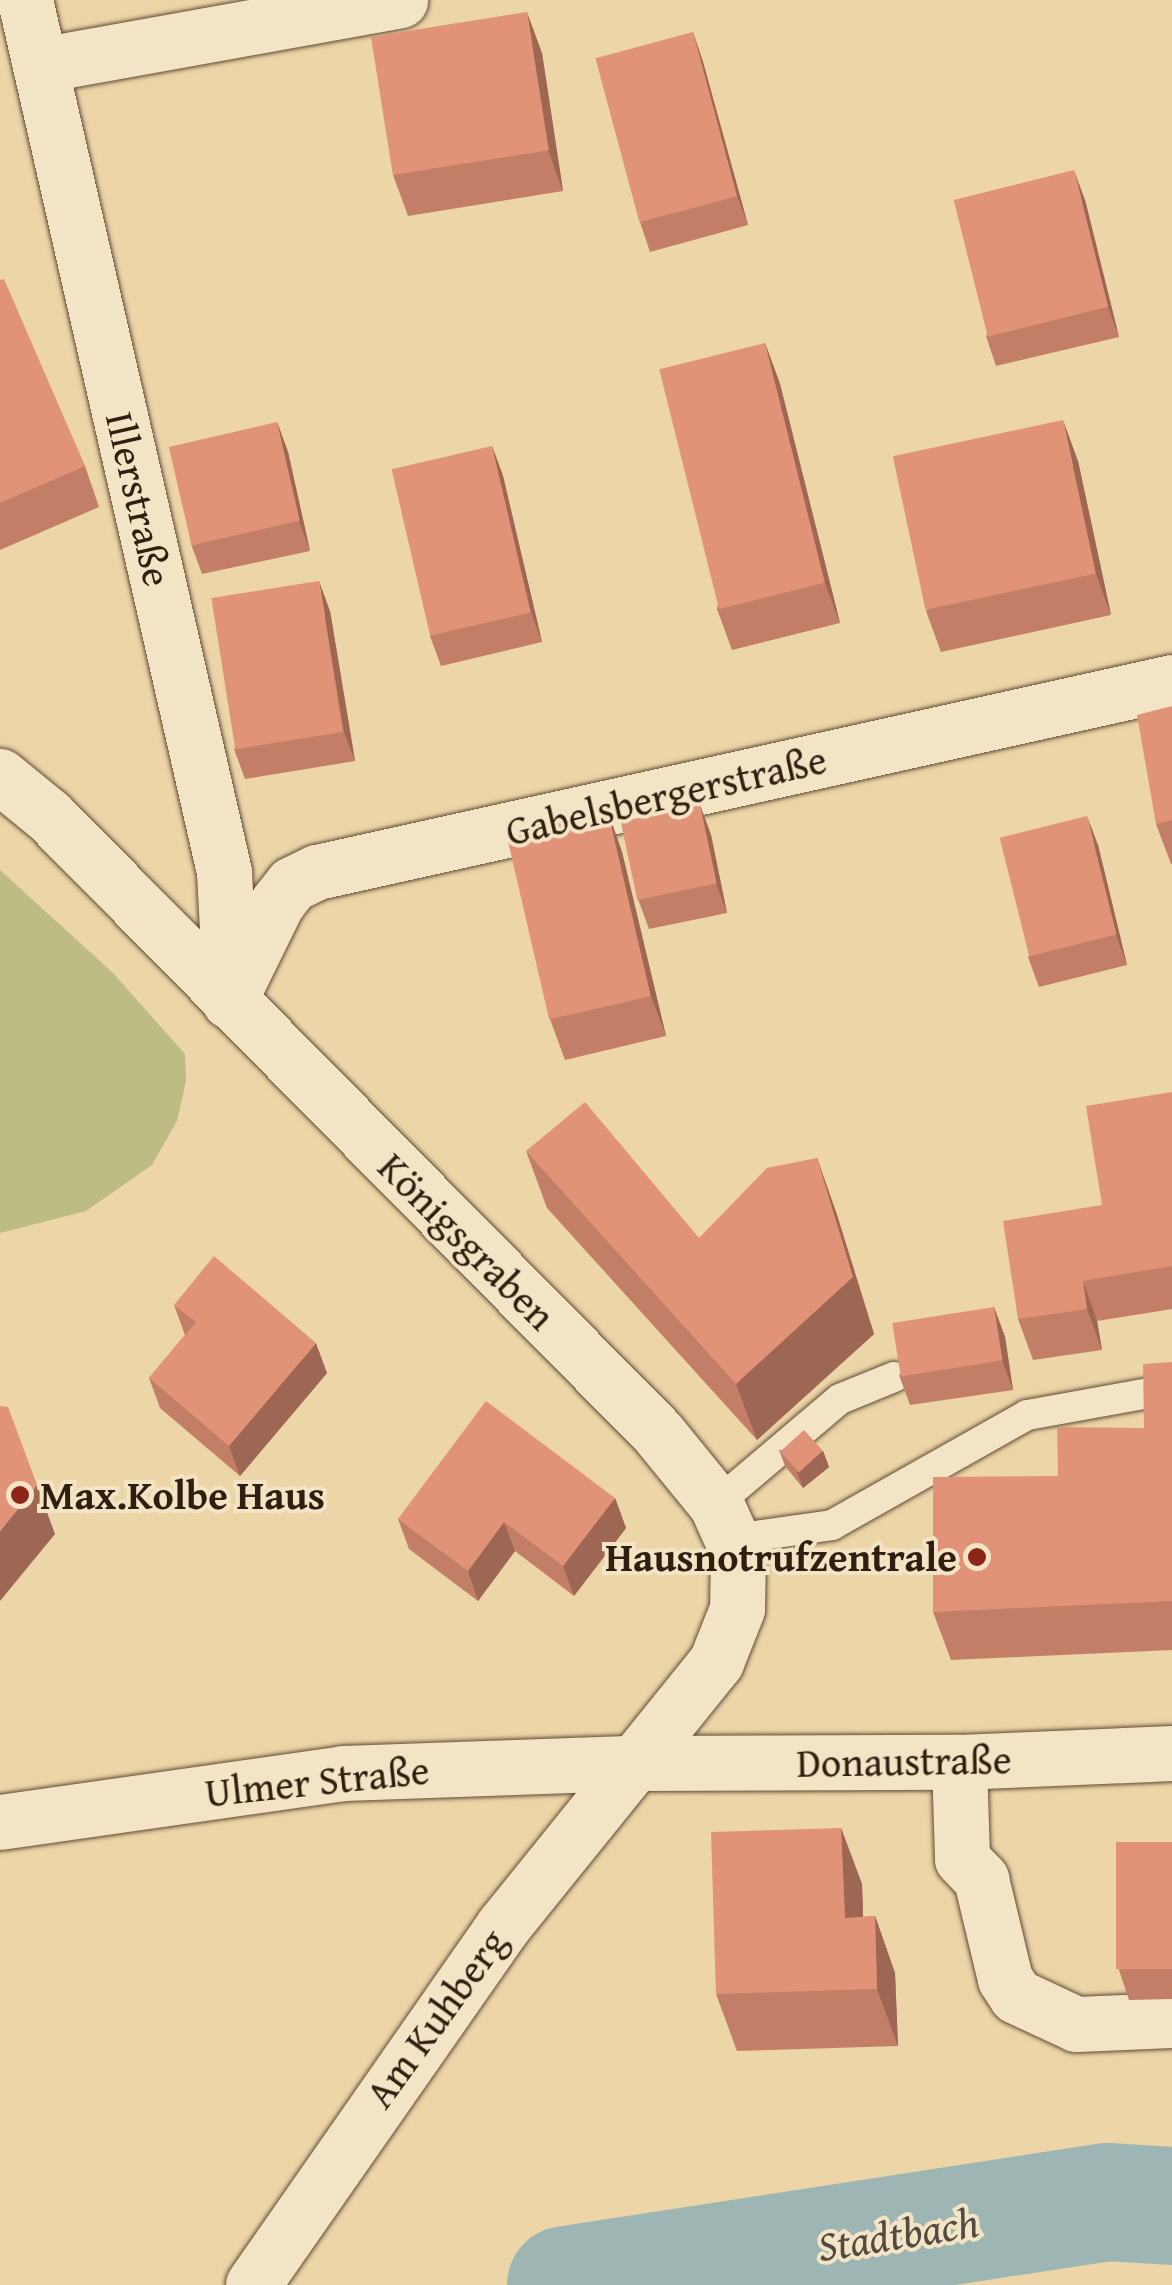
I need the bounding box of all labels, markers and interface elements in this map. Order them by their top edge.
street label: Illerstraße [96,407,182,591]
street label: Gabelsbergerstraße [501,735,831,855]
street label: Königsgraben [369,1143,565,1339]
place label: Max.Kolbe Haus [40,1471,325,1519]
marker: Max.Kolbe Haus [9,1484,31,1506]
place label: Hausnotrufzentrale [605,1533,957,1581]
marker: Hausnotrufzentrale [966,1546,988,1568]
street label: Donaustraße [796,1735,1012,1787]
street label: Ulmer Straße [203,1745,431,1817]
street label: Am Kuhberg [355,1919,517,2117]
water label: Stadtbach [814,2196,982,2272]

